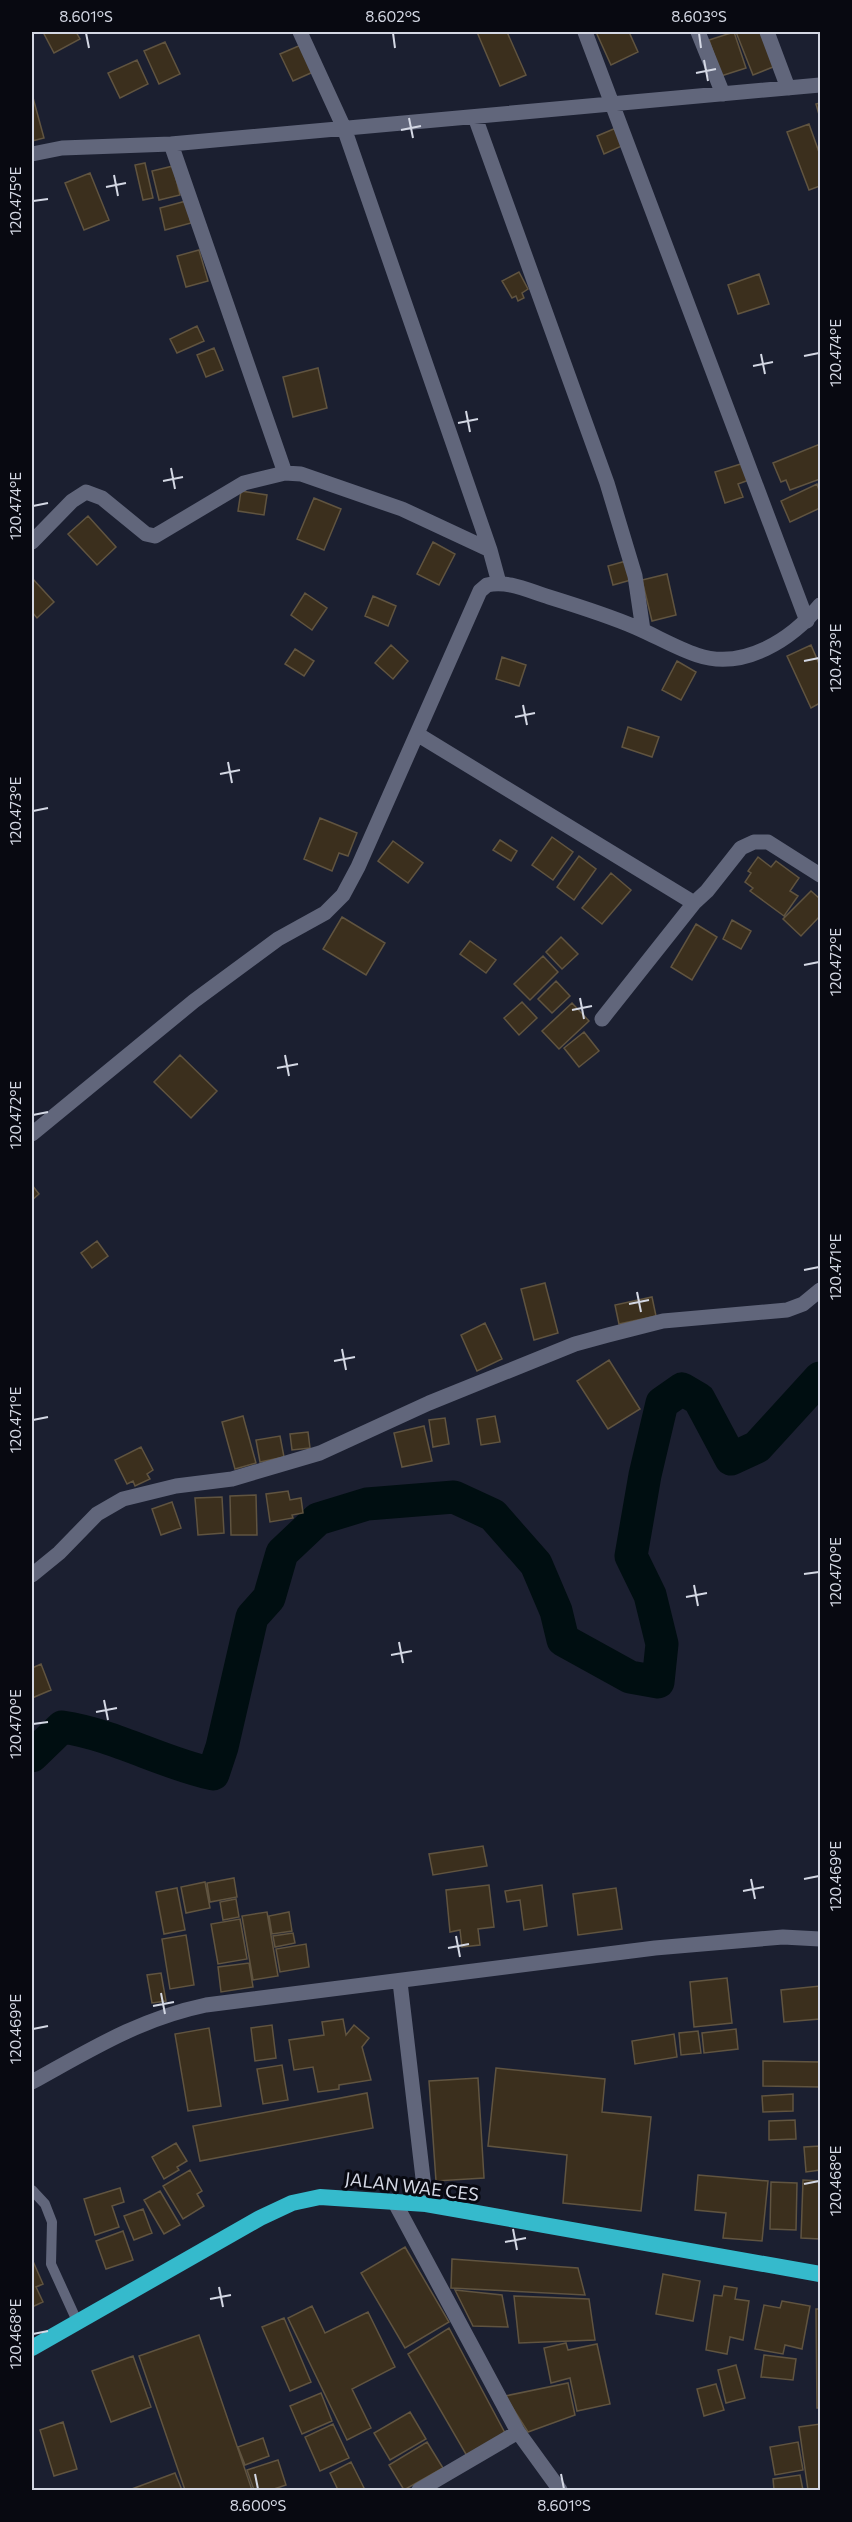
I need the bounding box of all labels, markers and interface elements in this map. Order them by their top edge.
text: 8.601°S [59,7,113,25]
text: 8.602°S [365,7,421,25]
text: 8.603°S [671,7,727,25]
text: 120.475°E [6,167,24,235]
text: 120.474°E [826,319,844,387]
text: 120.474°E [6,472,24,540]
text: 120.473°E [826,624,844,692]
text: 120.473°E [6,777,24,845]
text: 120.472°E [826,928,844,996]
text: 120.472°E [6,1081,24,1149]
text: 120.471°E [826,1234,844,1300]
text: 120.471°E [6,1387,24,1453]
text: 120.470°E [826,1537,844,1607]
text: 120.470°E [6,1689,24,1759]
text: 120.469°E [826,1841,844,1911]
text: 120.469°E [6,1994,24,2064]
text: 120.468°E [826,2146,844,2216]
street label: JALAN WAE CES [344,2167,480,2205]
text: 120.468°E [6,2299,24,2369]
text: 8.600°S [230,2496,287,2514]
text: 8.601°S [537,2496,591,2514]

